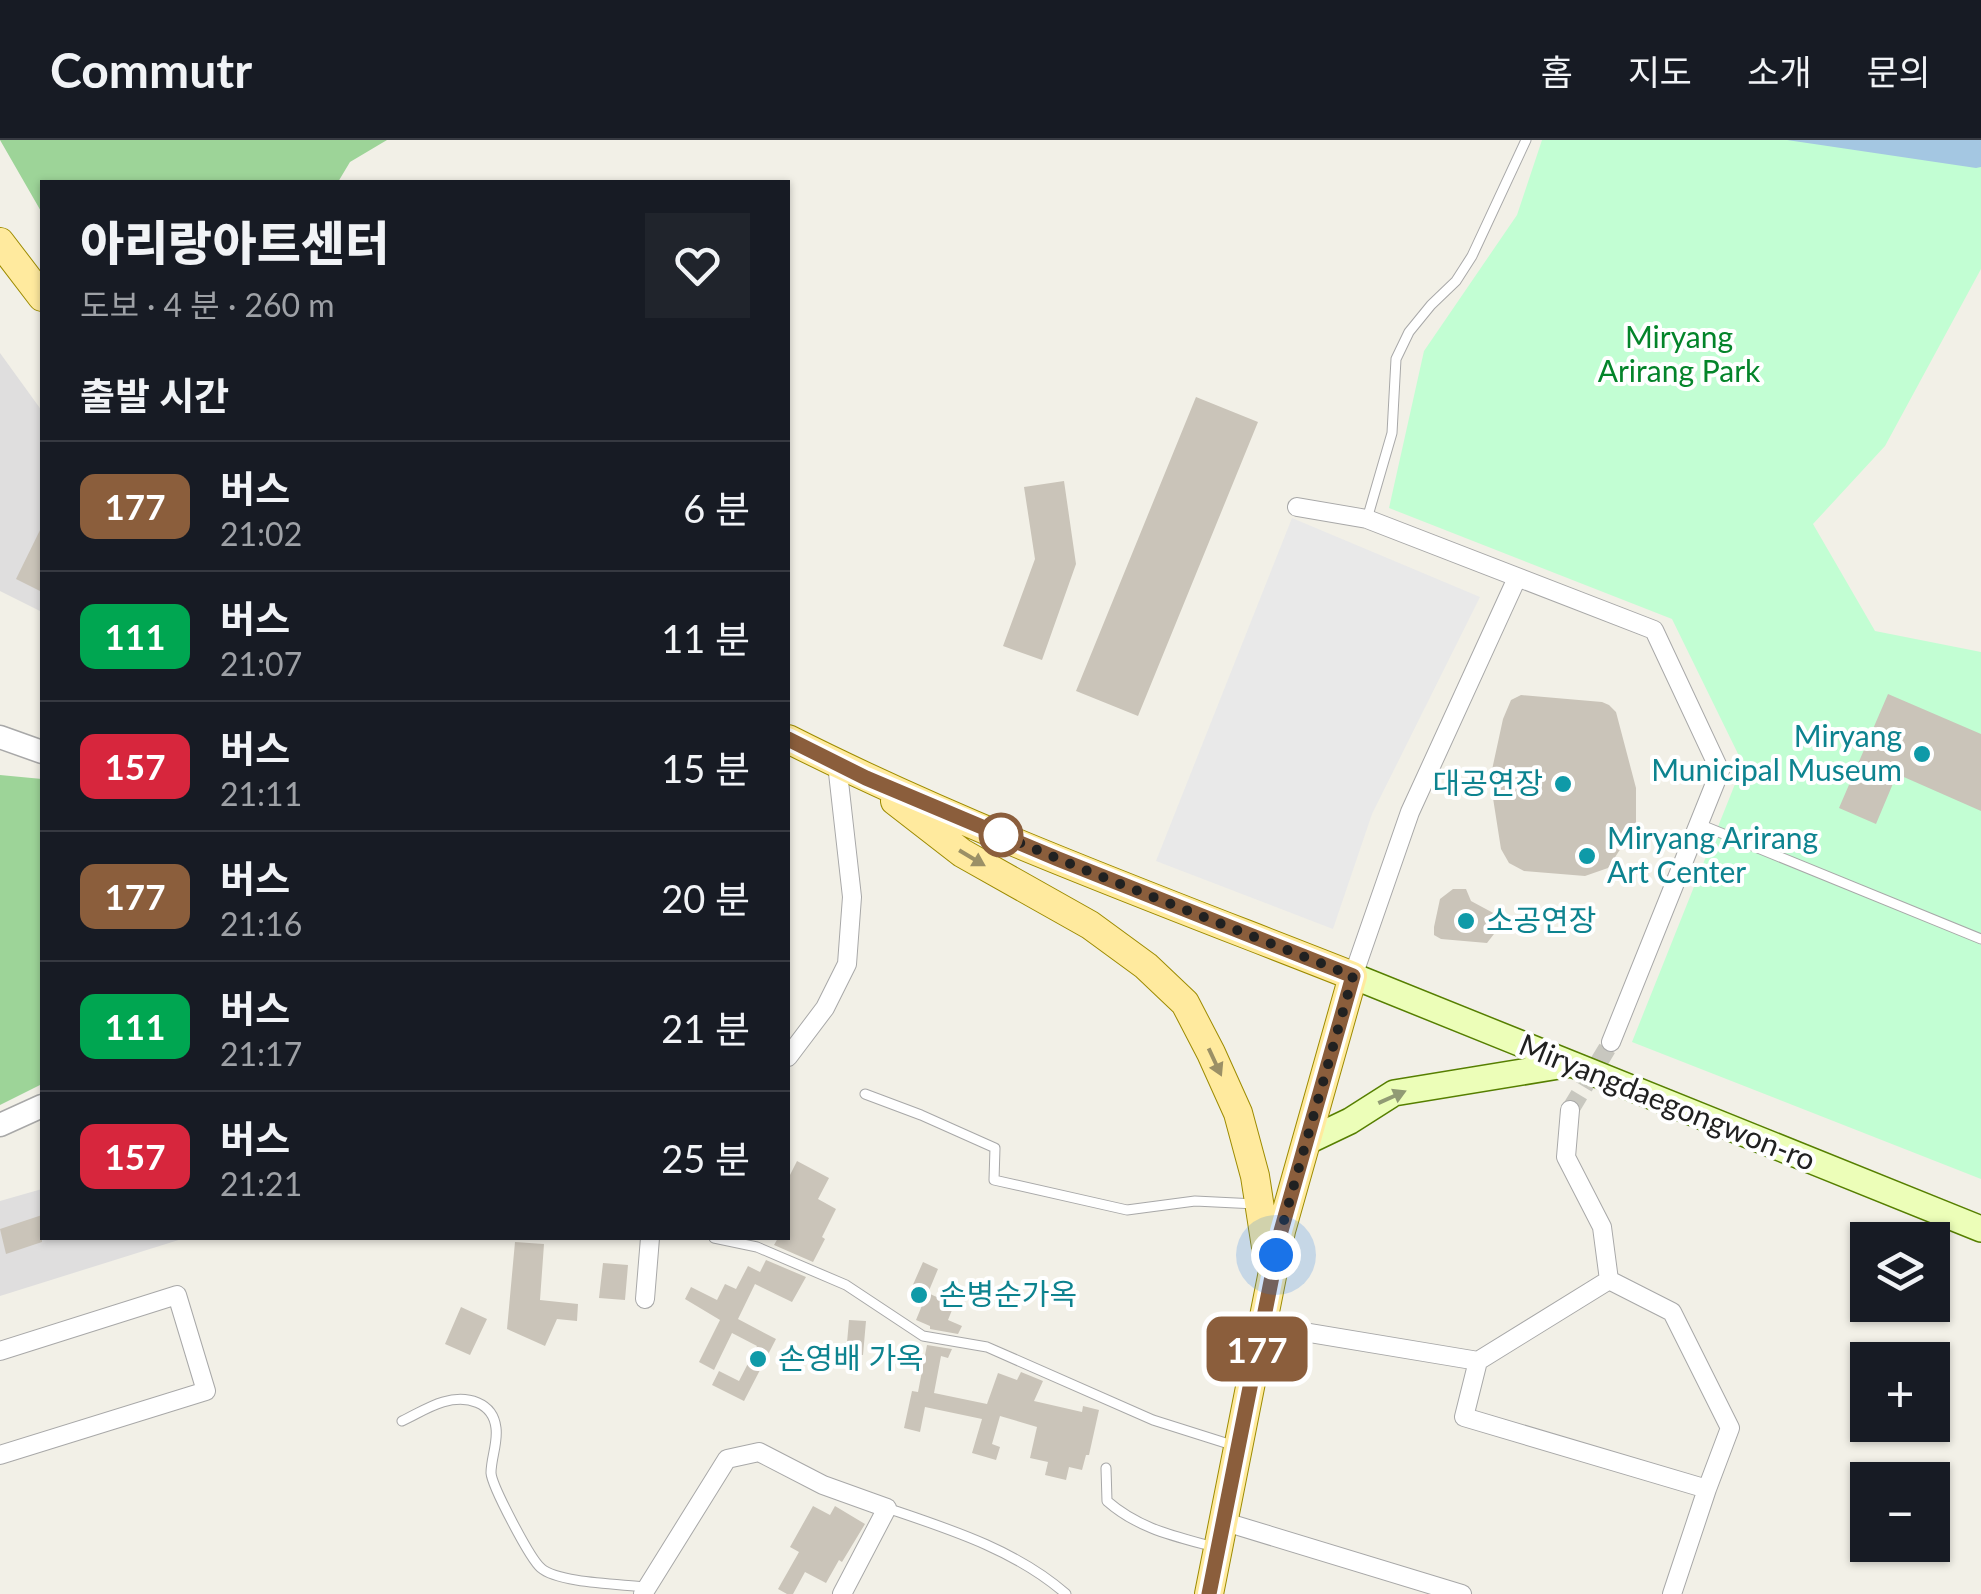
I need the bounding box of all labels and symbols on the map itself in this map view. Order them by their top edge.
park label: Miryang Arirang Park [1598,318,1761,388]
place label: Miryang Municipal Museum [1651,717,1902,787]
marker: Miryang Municipal Museum [1911,743,1933,765]
place label: 대공연장 [1433,764,1543,800]
marker: 대공연장 [1552,773,1574,795]
unlabelled marker [980,814,1022,856]
place label: Miryang Arirang Art Center [1607,819,1818,889]
marker: Miryang Arirang Art Center [1576,845,1598,867]
one-way arrow [958,849,986,866]
place label: 소공연장 [1486,901,1596,937]
marker: 소공연장 [1455,910,1477,932]
street label: Miryangdaegongwon-ro [1515,1025,1821,1177]
one-way arrow [1207,1047,1223,1077]
one-way arrow [1377,1089,1407,1105]
your location [1251,1230,1301,1280]
place label: 손병순가옥 [939,1275,1077,1311]
marker: 손병순가옥 [908,1284,930,1306]
line badge: 177 [1200,1316,1314,1382]
place label: 손영배 가옥 [778,1339,924,1375]
marker: 손영배 가옥 [747,1348,769,1370]

